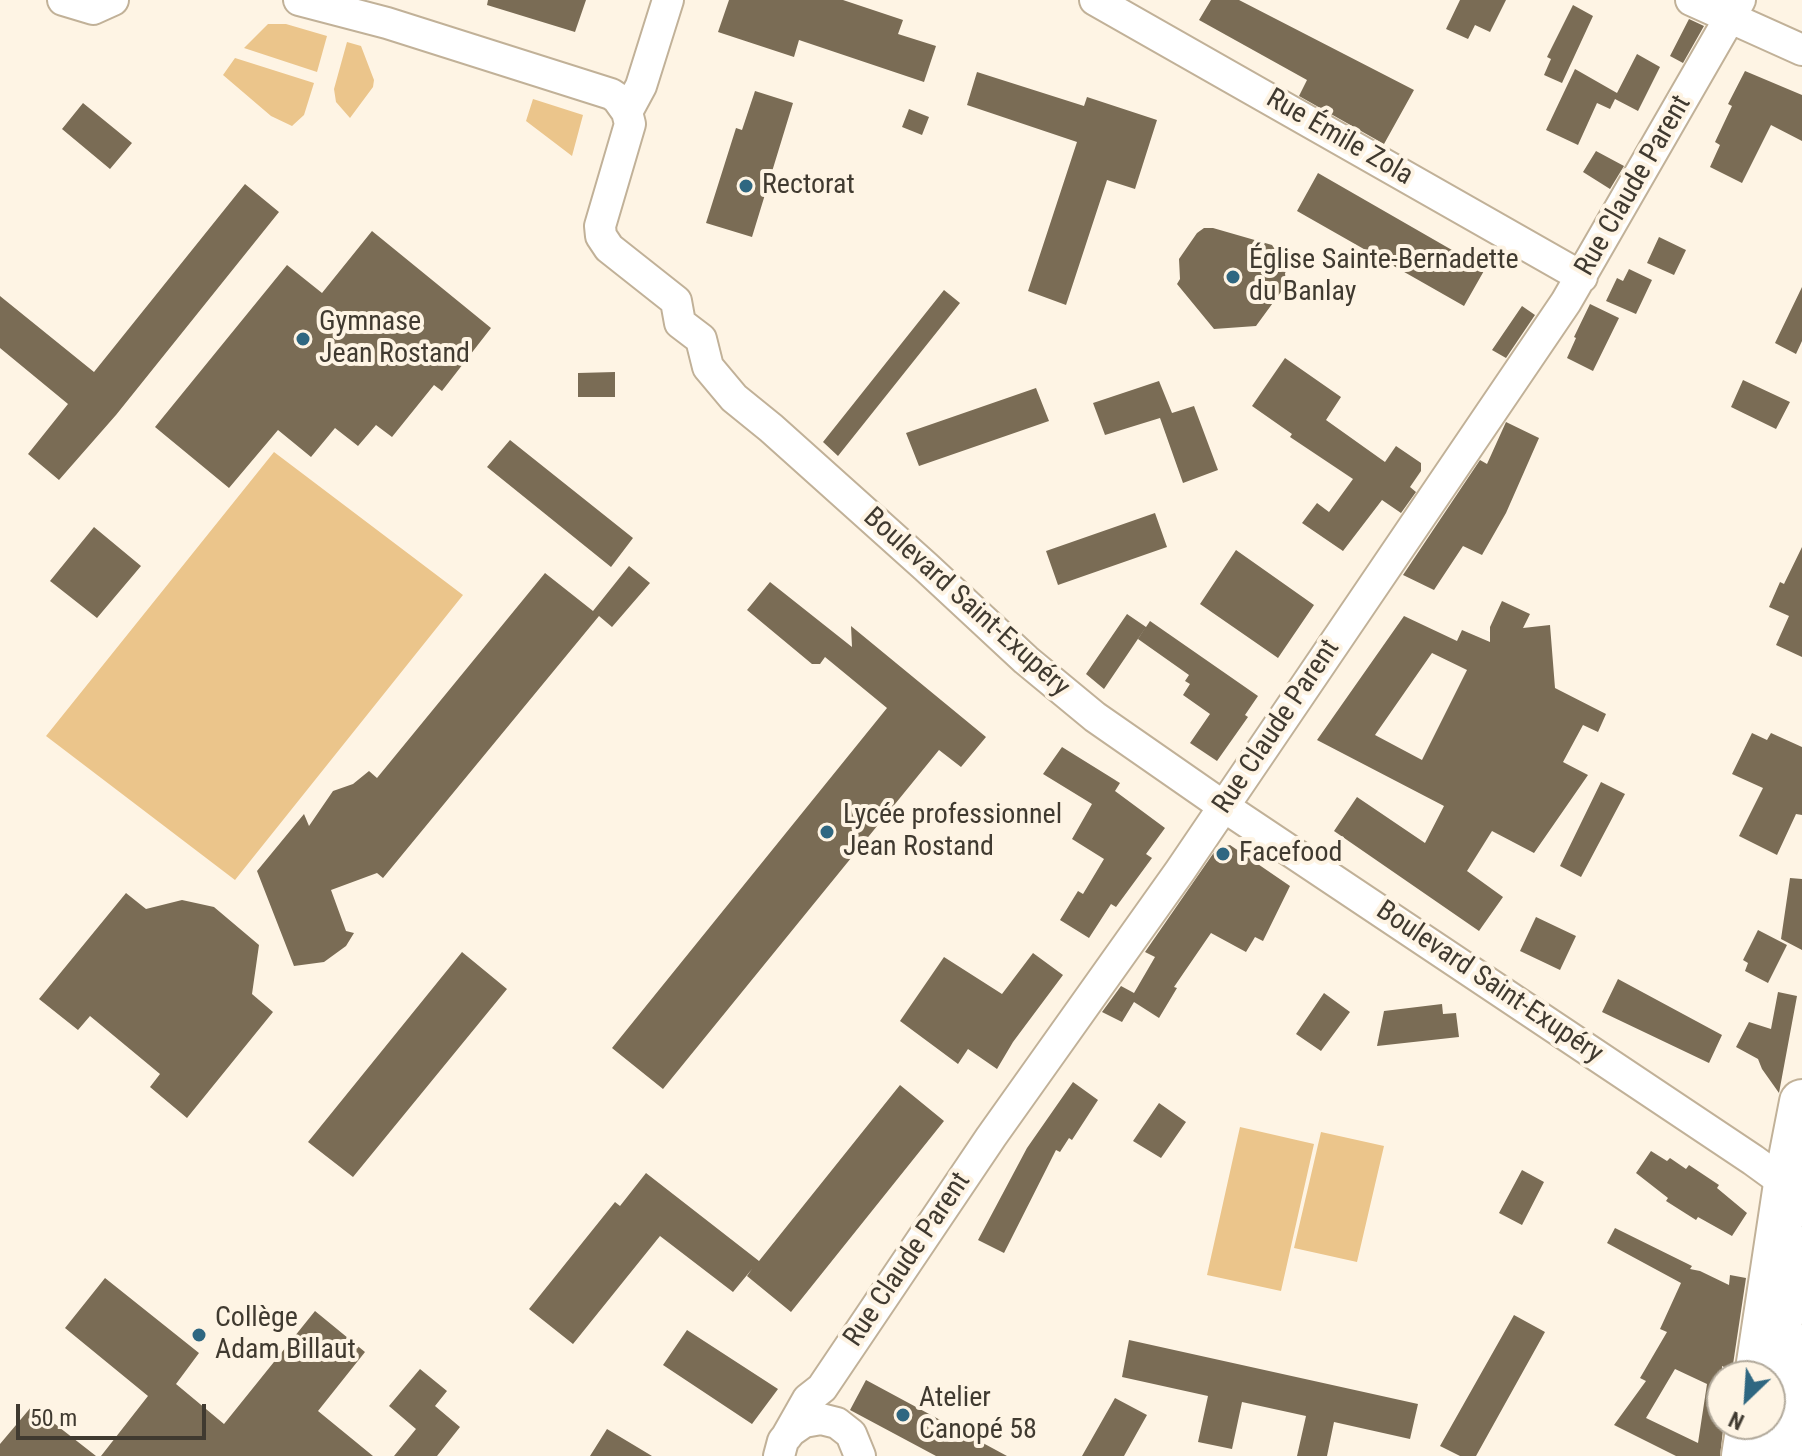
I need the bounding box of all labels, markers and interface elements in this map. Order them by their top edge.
street label: Rue Émile Zola [1260,83,1418,193]
street label: Rue Claude Parent [1569,90,1699,282]
place label: Rectorat [762,169,855,203]
marker: Rectorat [737,177,755,195]
place label: Église Sainte-Bernadette du Banlay [1249,244,1519,310]
marker: Église Sainte-Bernadette du Banlay [1224,268,1242,286]
place label: Gymnase Jean Rostand [319,306,470,372]
marker: Gymnase Jean Rostand [294,330,312,348]
street label: Boulevard Saint-Exupéry [856,501,1076,705]
street label: Rue Claude Parent [1206,634,1348,820]
place label: Lycée professionnel Jean Rostand [843,799,1062,865]
marker: Lycée professionnel Jean Rostand [818,823,836,841]
place label: Facefood [1239,837,1342,871]
marker: Facefood [1214,845,1232,863]
street label: Boulevard Saint-Exupéry [1369,895,1609,1071]
street label: Rue Claude Parent [837,1167,979,1353]
place label: Collège Adam Billaut [215,1302,356,1368]
marker: Collège Adam Billaut [190,1326,208,1344]
north arrow [1706,1360,1786,1440]
place label: Atelier Canopé 58 [919,1382,1037,1448]
scale bar [20,1388,210,1438]
text: 50 m [30,1404,77,1432]
marker: Atelier Canopé 58 [894,1406,912,1424]
text: N [1725,1406,1748,1435]

